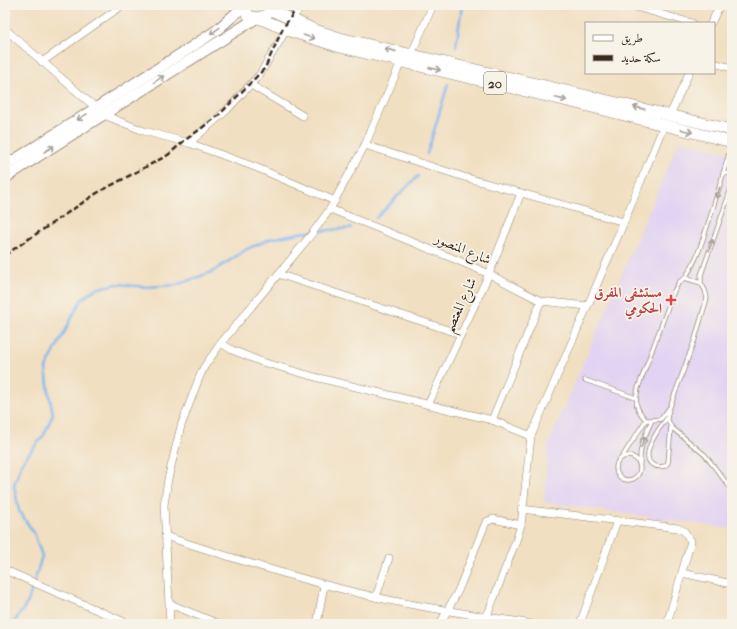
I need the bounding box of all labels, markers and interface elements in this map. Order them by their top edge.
legend [585,22,715,74]
one-way arrow [209,27,220,35]
text: طريق [621,31,643,46]
one-way arrow [302,34,315,41]
one-way arrow [384,46,397,54]
text: سكة حديد [621,51,661,65]
one-way arrow [428,66,441,74]
road number: 20 [484,72,506,94]
one-way arrow [153,75,164,83]
one-way arrow [554,96,567,104]
one-way arrow [633,104,646,111]
one-way arrow [77,113,88,121]
one-way arrow [681,128,694,135]
one-way arrow [43,144,55,152]
one-way arrow [714,186,721,199]
street label: شارع المنصور [429,229,494,271]
one-way arrow [708,239,715,252]
street label: شارع المعتصم [440,275,485,337]
place label: مستشفى المفرق الحكومي [594,284,662,320]
marker: مستشفى المفرق الحكومي [665,294,677,306]
one-way arrow [639,436,647,448]

